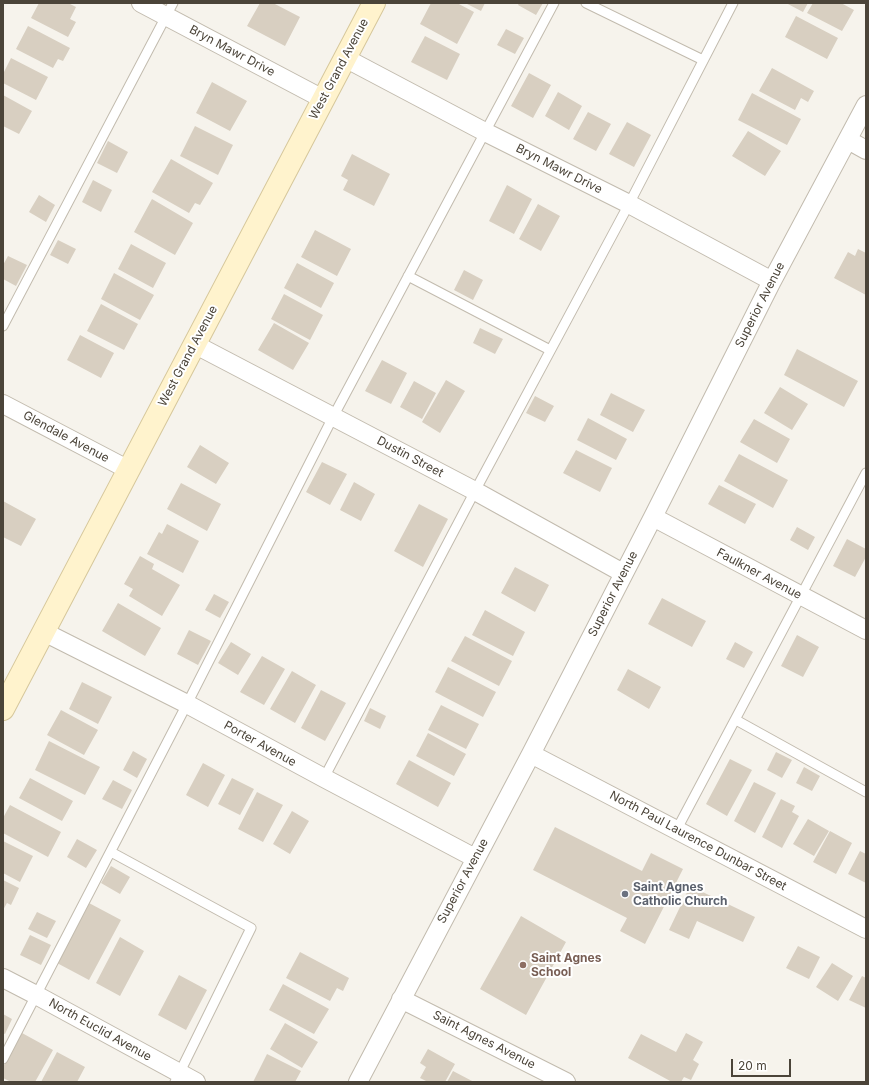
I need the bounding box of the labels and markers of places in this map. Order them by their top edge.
place label: Saint Agnes Catholic Church [633,880,727,908]
marker: Saint Agnes Catholic Church [620,889,630,899]
place label: Saint Agnes School [531,951,601,979]
marker: Saint Agnes School [518,960,528,970]

